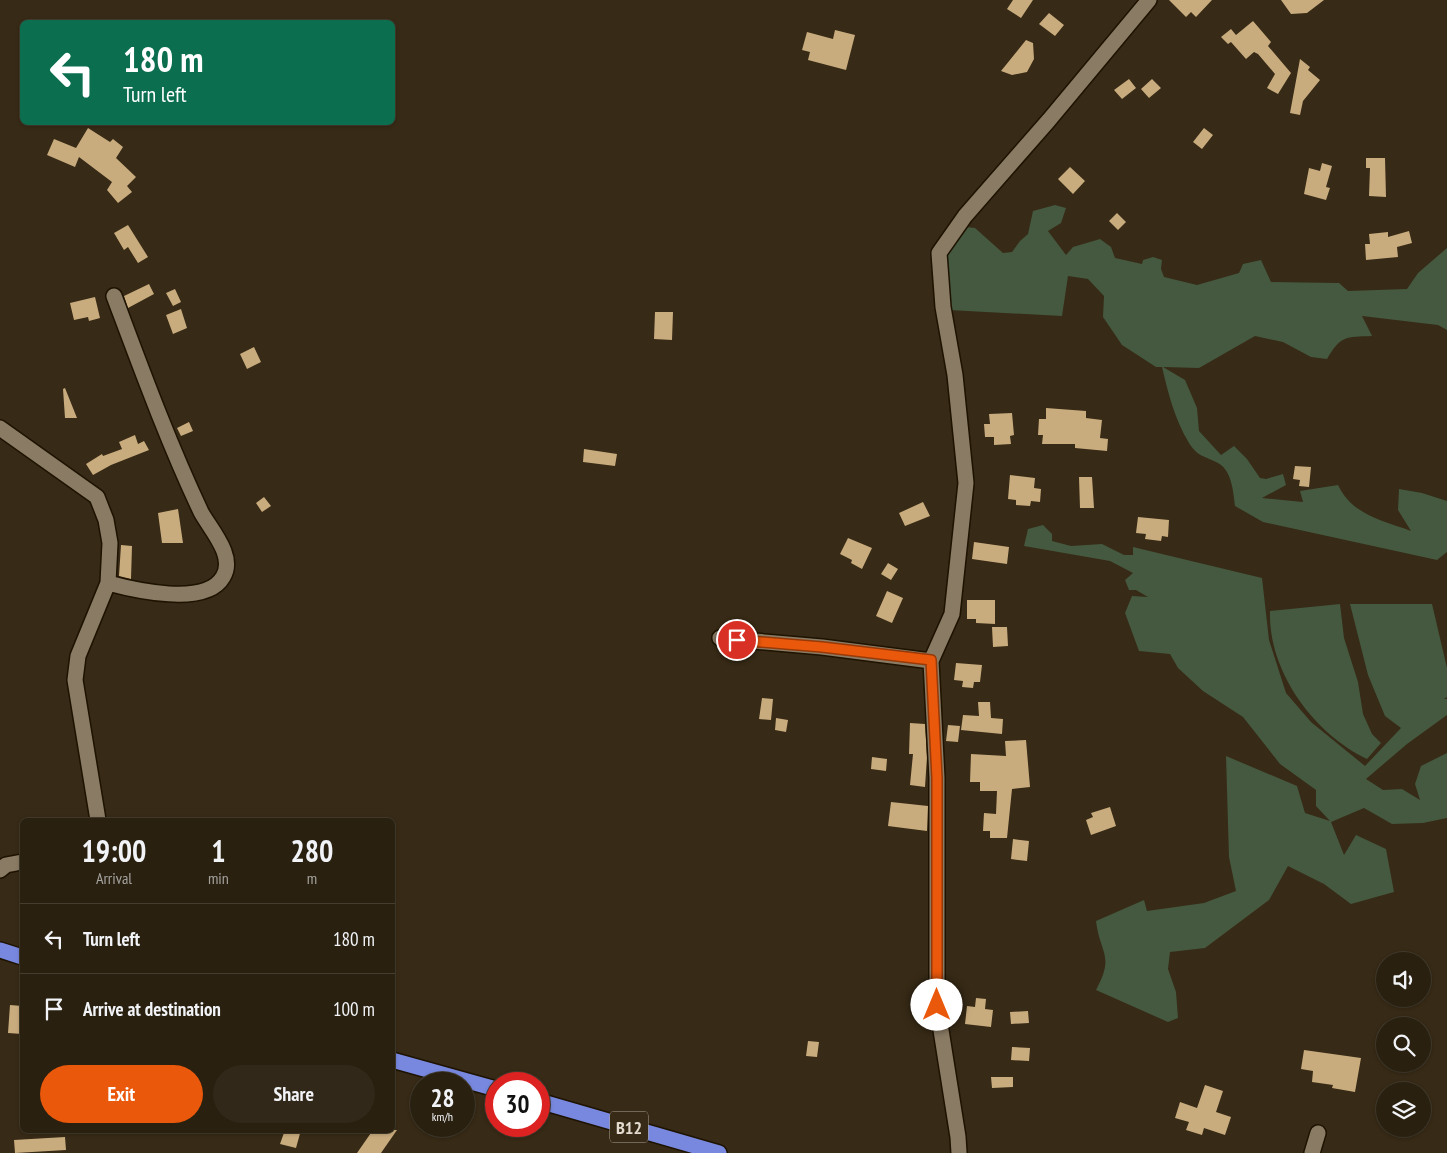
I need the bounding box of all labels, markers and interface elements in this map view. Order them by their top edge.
text: 180 m [123,36,204,82]
icon: left [40,40,105,105]
text: Turn left [123,80,187,108]
pin [716,619,758,661]
icon: arrive [723,626,751,654]
text: 19:00 [82,831,146,870]
text: 1 [211,831,226,870]
text: 280 [290,831,333,870]
text: Arrival [96,868,132,888]
text: min [208,868,229,888]
text: m [307,868,317,888]
icon: left [40,925,68,953]
text: Turn left [83,927,140,951]
text: 180 m [333,927,375,951]
map controls [1376,952,1431,1137]
button: sound [1376,952,1431,1007]
position arrow [910,978,962,1030]
icon: arrive [40,995,68,1023]
text: Arrive at destination [83,997,221,1021]
text: 100 m [333,997,375,1021]
button: search [1376,1017,1431,1072]
button: Exit [40,1065,203,1123]
button: Share [213,1065,375,1123]
speed limit sign: 30 [485,1072,550,1137]
text: 28 [431,1082,454,1114]
button: layers [1376,1082,1431,1137]
text: km/h [432,1109,453,1124]
road number: B12 [610,1112,648,1142]

